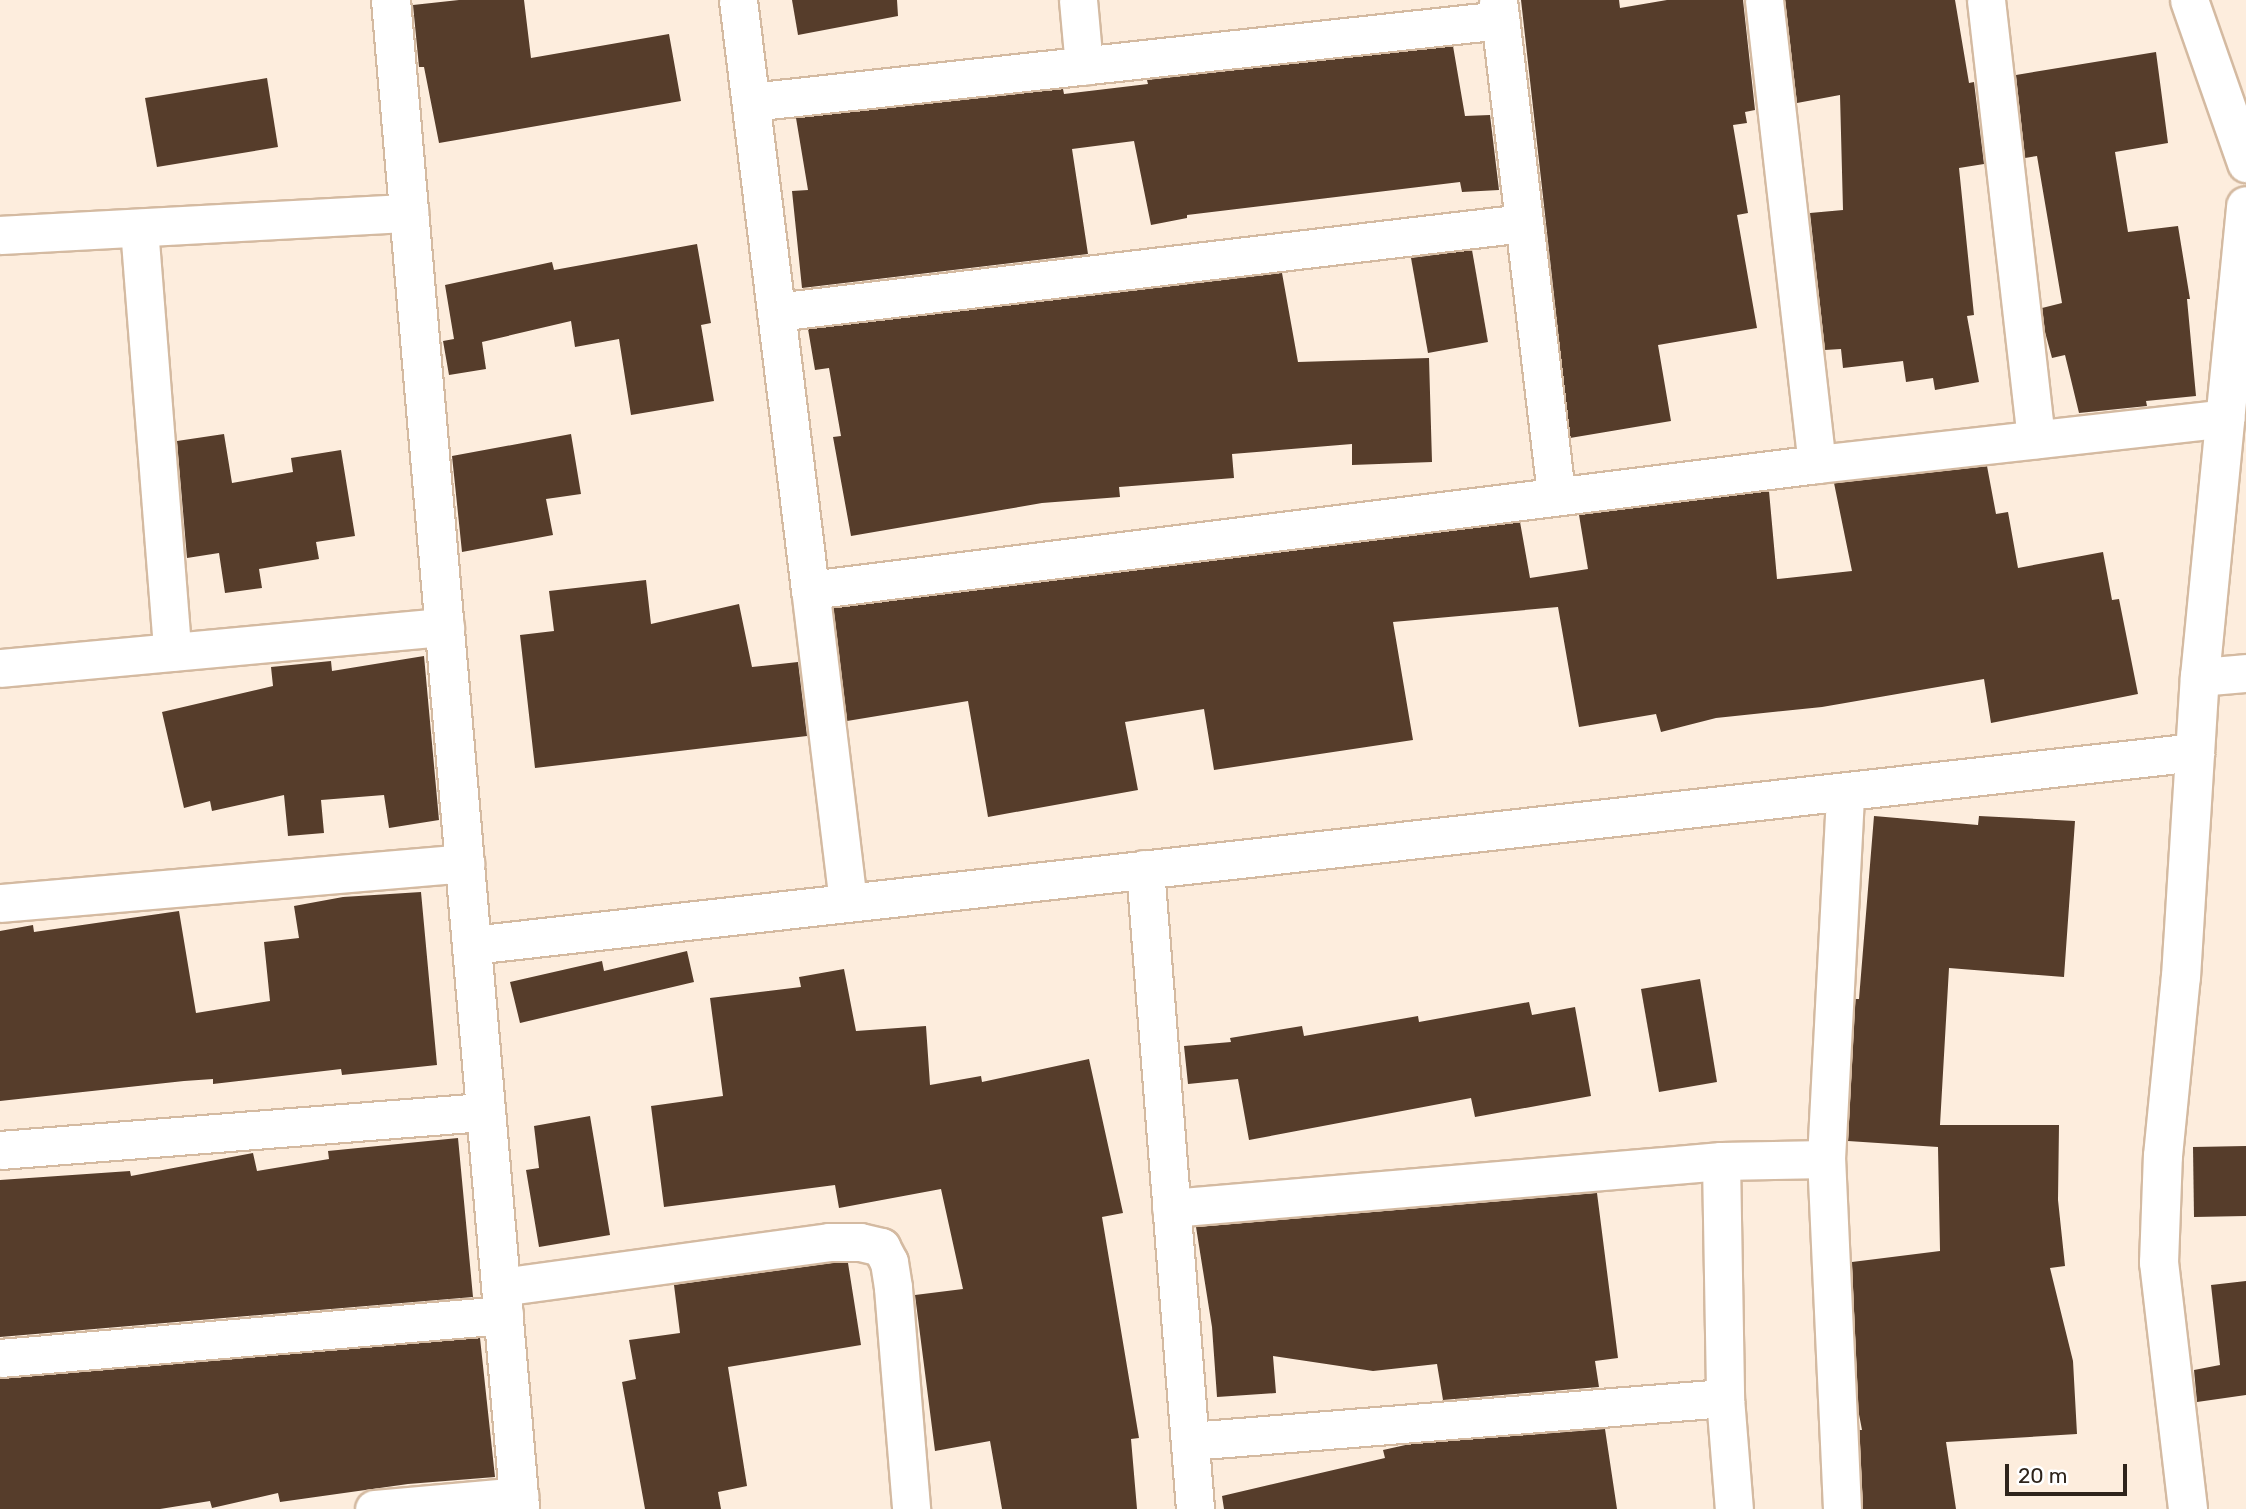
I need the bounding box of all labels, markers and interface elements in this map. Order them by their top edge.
scale bar [2008,1450,2130,1494]
text: 20 m [2018,1463,2067,1488]

